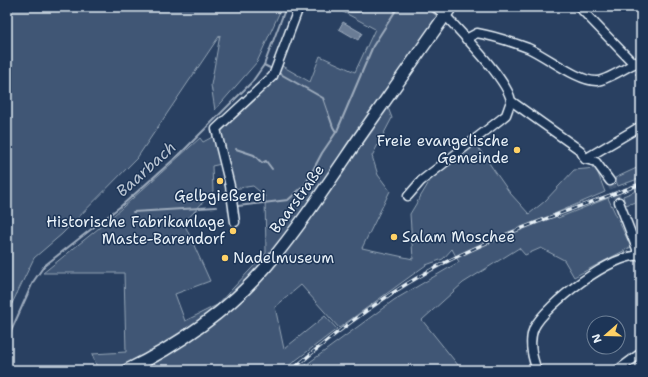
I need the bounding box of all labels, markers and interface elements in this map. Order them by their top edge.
place label: Freie evangelische Gemeinde [377,131,509,168]
water label: Baarbach [112,137,180,201]
marker: Freie evangelische Gemeinde [512,145,522,155]
street label: Baarstraße [265,160,329,238]
marker: Gelbgießerei [215,176,225,186]
place label: Gelbgießerei [174,186,266,206]
place label: Historische Fabrikanlage Maste-Barendorf [46,212,226,249]
marker: Historische Fabrikanlage Maste-Barendorf [228,226,238,236]
place label: Salam Moschee [402,227,515,247]
marker: Salam Moschee [389,232,399,242]
place label: Nadelmuseum [233,248,334,268]
marker: Nadelmuseum [220,253,230,263]
north arrow [586,315,626,355]
text: N [588,331,606,345]

